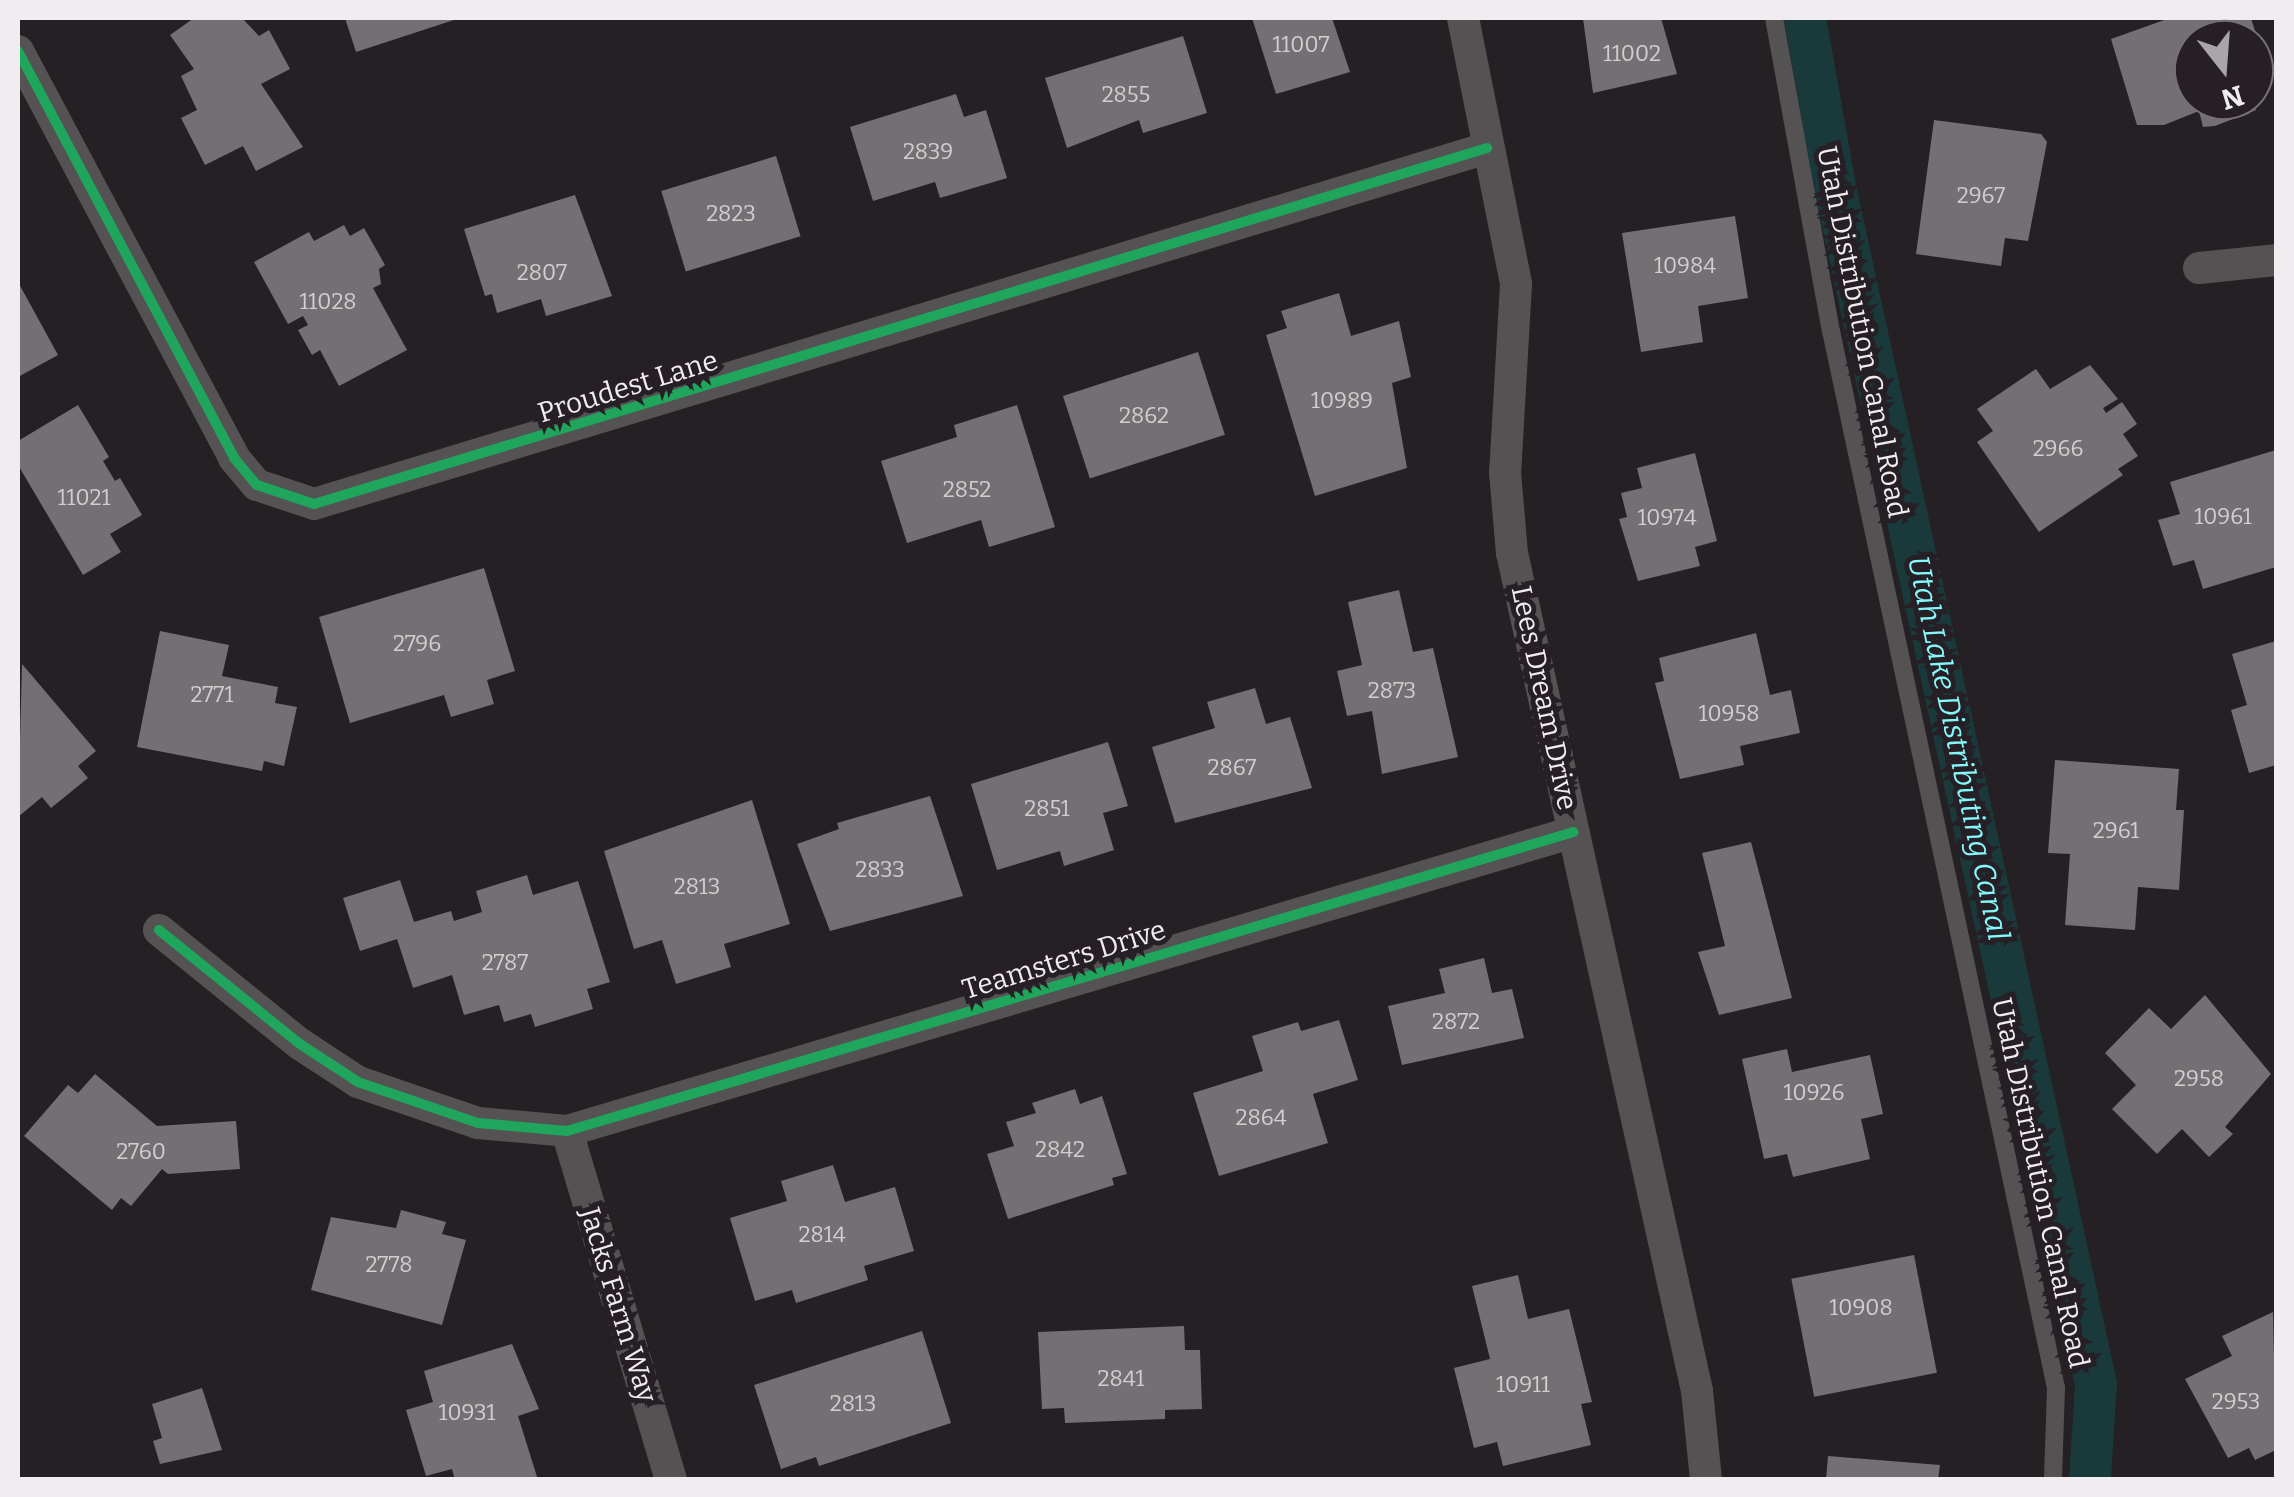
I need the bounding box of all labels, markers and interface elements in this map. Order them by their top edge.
north arrow [2174,20,2274,120]
house number: 11007 [1272,32,1330,58]
house number: 11002 [1603,41,1661,67]
text: N [2217,78,2247,116]
house number: 2855 [1102,82,1150,108]
house number: 2839 [903,139,953,165]
street label: Utah Distribution Canal Road [1809,143,1915,521]
house number: 2967 [1957,183,2005,209]
house number: 2823 [706,201,756,227]
house number: 10984 [1654,253,1716,279]
house number: 2807 [517,260,567,286]
house number: 11028 [299,289,357,315]
street label: Proudest Lane [534,344,722,430]
house number: 10989 [1311,388,1373,414]
house number: 2862 [1119,403,1169,429]
house number: 2966 [2033,436,2083,462]
house number: 2852 [943,477,991,503]
house number: 11021 [58,485,110,511]
house number: 10961 [2194,504,2252,530]
house number: 10974 [1637,505,1697,531]
water label: Utah Lake Distributing Canal [1900,552,2016,944]
street label: Lees Dream Drive [1504,583,1584,813]
house number: 2796 [393,631,441,657]
house number: 2873 [1368,678,1416,704]
house number: 2771 [191,682,233,708]
house number: 10958 [1699,701,1759,727]
house number: 2867 [1208,755,1256,781]
house number: 2851 [1024,796,1070,822]
house number: 2961 [2093,818,2139,844]
house number: 2833 [855,857,905,883]
house number: 2813 [674,874,720,900]
street label: Teamsters Drive [958,913,1170,1007]
house number: 2787 [482,950,528,976]
street label: Utah Distribution Canal Road [1984,995,2096,1371]
house number: 2872 [1432,1009,1480,1035]
house number: 2958 [2174,1066,2224,1092]
house number: 10926 [1784,1080,1844,1106]
house number: 2864 [1235,1105,1287,1131]
house number: 2842 [1035,1137,1085,1163]
house number: 2760 [116,1139,166,1165]
street label: Jacks Farm Way [572,1204,664,1406]
house number: 2814 [799,1222,845,1248]
house number: 2778 [366,1252,412,1278]
house number: 10908 [1829,1295,1893,1321]
house number: 2841 [1098,1366,1144,1392]
house number: 10911 [1496,1372,1550,1398]
house number: 2953 [2212,1389,2260,1415]
house number: 2813 [830,1391,876,1417]
house number: 10931 [439,1400,495,1426]

